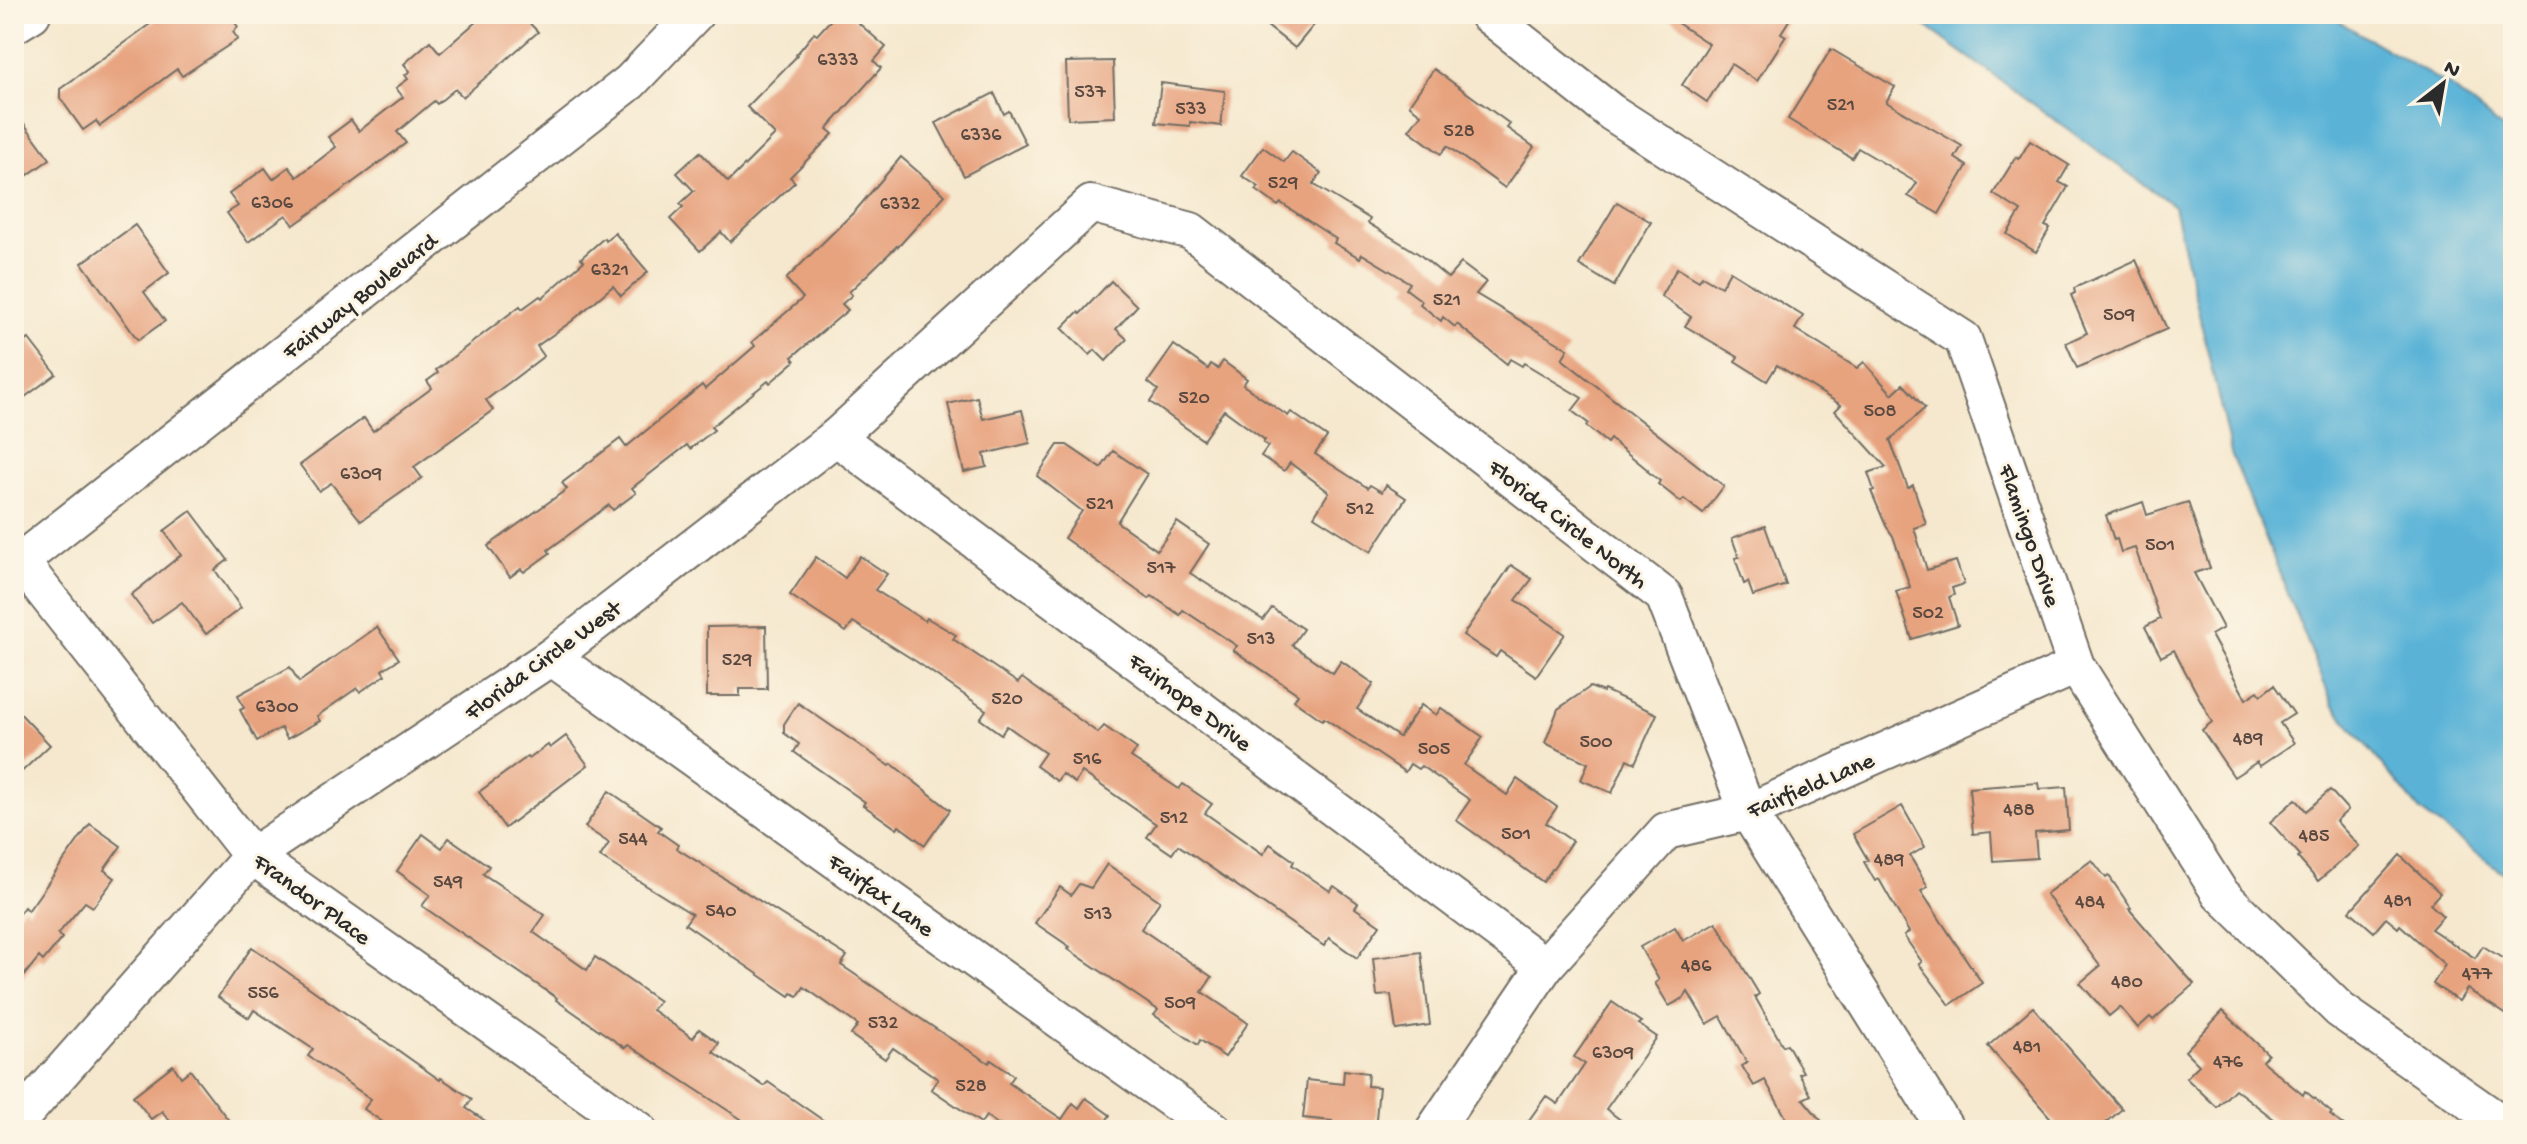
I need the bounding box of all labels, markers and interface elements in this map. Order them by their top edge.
north arrow [2403,44,2483,124]
house number: 6333 [817,50,859,73]
text: N [2438,55,2464,85]
house number: 537 [1074,82,1106,105]
house number: 521 [1827,95,1855,118]
house number: 533 [1175,99,1207,122]
house number: 528 [1443,121,1475,144]
house number: 6336 [960,125,1002,148]
house number: 529 [1268,173,1298,196]
house number: 6306 [251,193,294,216]
house number: 6332 [880,194,921,217]
street label: Fairway Boulevard [277,227,446,368]
house number: 6321 [591,260,629,283]
house number: 521 [1433,290,1461,313]
house number: 509 [2103,305,2135,328]
house number: 520 [1178,388,1210,411]
house number: 508 [1864,401,1896,424]
street label: Florida Circle North [1481,454,1652,597]
street label: Flamingo Drive [1989,460,2066,612]
house number: 6309 [340,464,382,487]
house number: 521 [1086,494,1114,517]
house number: 512 [1346,499,1374,522]
house number: 501 [2145,535,2175,558]
house number: 517 [1147,558,1176,581]
street label: Florida Circle West [459,594,630,729]
house number: 502 [1912,603,1944,626]
house number: 513 [1247,629,1275,652]
street label: Fairhope Drive [1121,647,1257,760]
house number: 529 [722,650,752,673]
house number: 520 [991,689,1023,712]
house number: 6300 [255,697,299,720]
house number: 489 [2233,729,2263,752]
house number: 500 [1579,732,1613,755]
house number: 505 [1418,739,1450,762]
street label: Fairfield Lane [1743,747,1880,827]
house number: 516 [1073,749,1102,772]
house number: 488 [2003,800,2035,823]
house number: 512 [1160,808,1188,831]
house number: 501 [1501,824,1531,847]
house number: 485 [2299,826,2329,849]
house number: 544 [618,829,648,852]
street label: Frandor Place [246,848,376,954]
street label: Fairfax Lane [820,848,939,945]
house number: 489 [1874,850,1904,873]
house number: 549 [433,872,463,895]
house number: 481 [2384,891,2412,914]
house number: 484 [2075,892,2105,915]
house number: 540 [705,901,737,924]
house number: 513 [1084,904,1112,927]
house number: 486 [1681,956,1712,979]
house number: 477 [2462,964,2493,987]
house number: 480 [2111,972,2143,995]
house number: 556 [247,983,279,1006]
house number: 509 [1164,993,1196,1016]
house number: 532 [868,1013,899,1036]
house number: 481 [2013,1037,2041,1060]
house number: 6309 [1592,1043,1634,1066]
house number: 476 [2213,1052,2244,1075]
house number: 528 [955,1076,987,1099]

